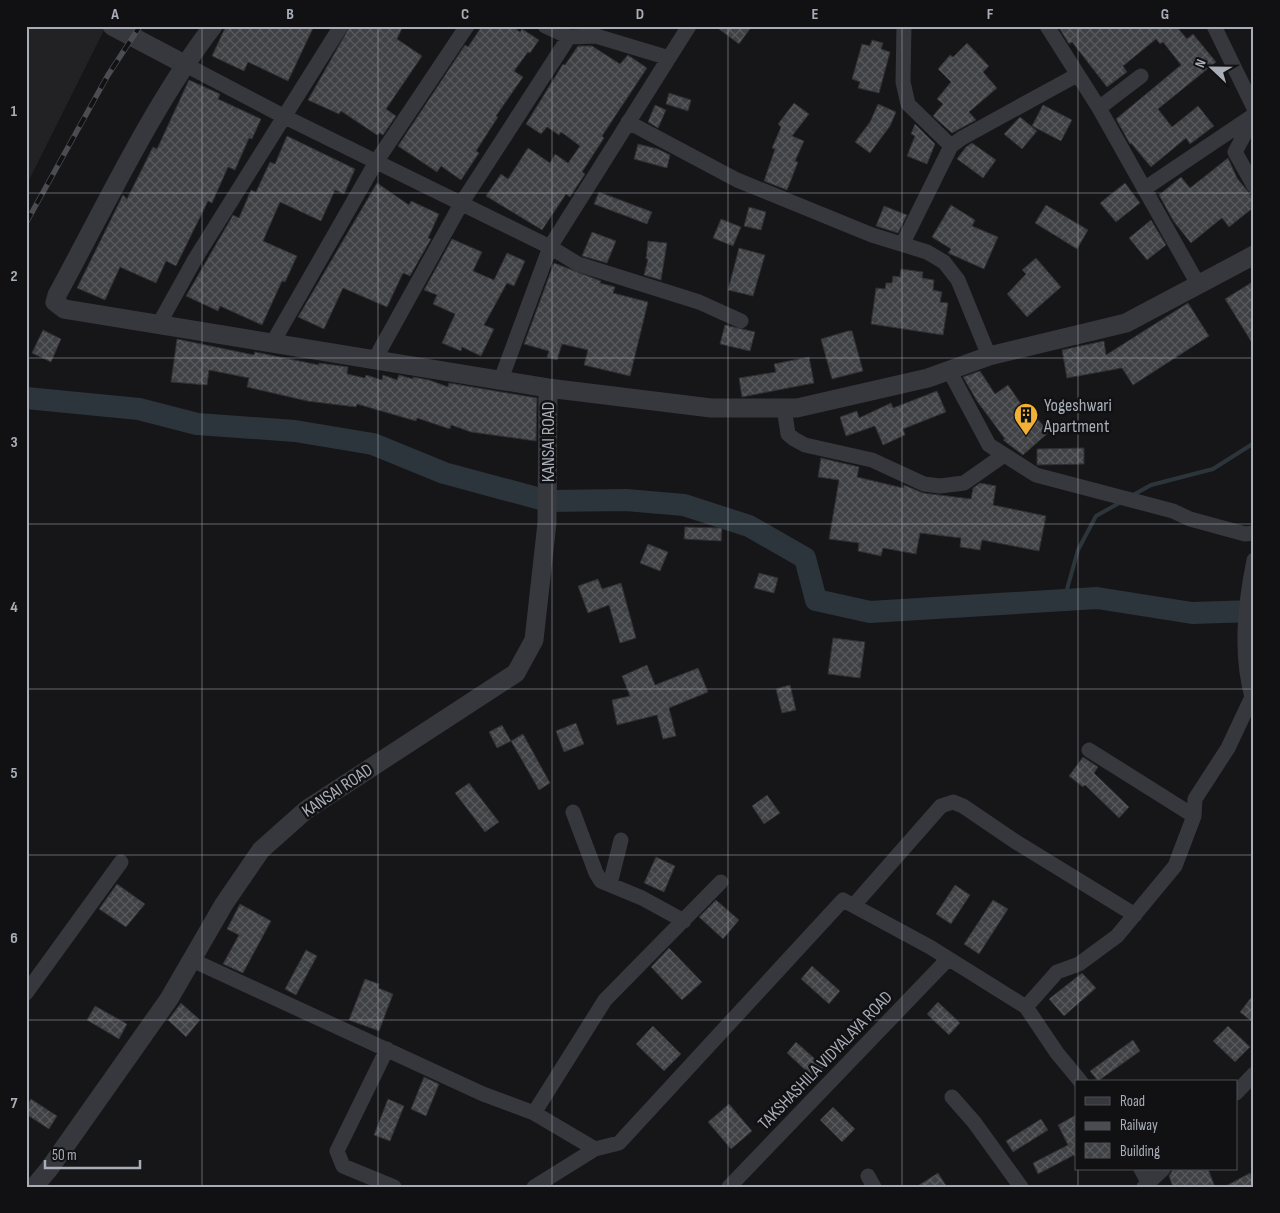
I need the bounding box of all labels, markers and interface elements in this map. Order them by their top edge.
text: A [110,5,119,24]
text: B [286,5,294,24]
text: C [461,5,469,24]
text: D [636,5,644,24]
text: E [812,5,819,24]
text: F [987,5,994,24]
text: G [1161,5,1169,24]
north arrow [1188,42,1238,92]
text: N [1191,57,1210,70]
text: 1 [11,102,18,121]
text: 2 [10,267,18,286]
place label: Yogeshwari Apartment [1043,395,1112,437]
street label: KANSAI ROAD [538,402,559,482]
building icon: Yogeshwari Apartment [1013,402,1039,436]
text: 3 [10,433,18,452]
text: 4 [10,598,18,617]
street label: KANSAI ROAD [298,759,377,822]
text: 5 [10,764,18,783]
text: 6 [10,929,18,948]
street label: TAKSHASHILA VIDYALAYA ROAD [754,987,897,1134]
legend [1075,1080,1238,1170]
text: Road [1120,1092,1145,1111]
text: 7 [11,1094,18,1113]
text: Railway [1120,1116,1158,1135]
scale bar [45,1138,140,1170]
text: Building [1120,1142,1160,1161]
text: 50 m [52,1146,77,1165]

